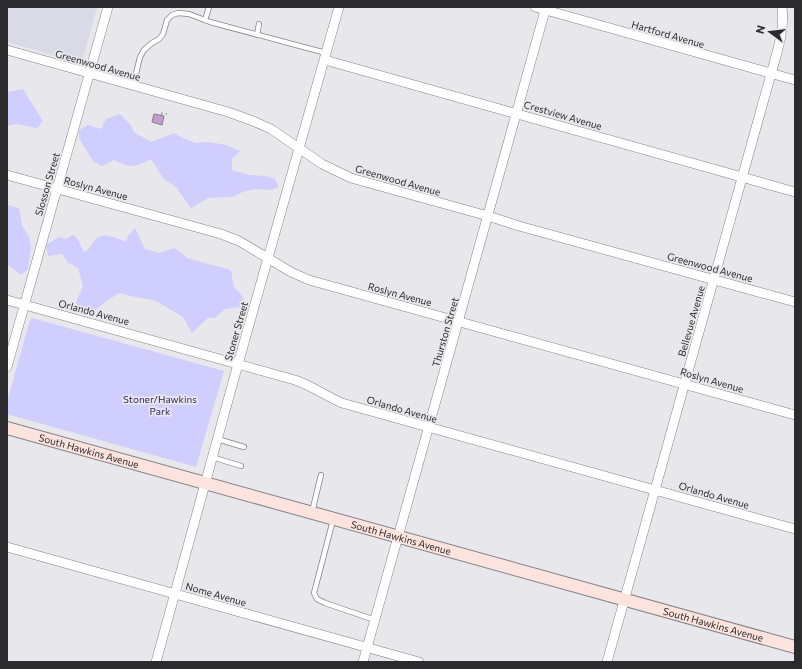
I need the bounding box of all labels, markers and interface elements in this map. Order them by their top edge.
north arrow [750,12,790,52]
street label: Hartford Avenue [630,18,706,50]
text: N [753,24,767,35]
street label: Greenwood Avenue [54,47,142,83]
street label: Crestview Avenue [523,98,603,132]
street label: Slosson Street [32,151,62,217]
street label: Greenwood Avenue [354,162,442,198]
street label: Roslyn Avenue [63,174,129,202]
street label: Greenwood Avenue [666,250,754,284]
street label: Roslyn Avenue [367,280,433,308]
street label: Bellevue Avenue [675,284,707,358]
street label: Thurston Street [429,296,461,368]
street label: Orlando Avenue [57,297,131,327]
street label: Stoner Street [222,300,250,362]
street label: Roslyn Avenue [679,365,745,395]
park label: Stoner/Hawkins Park [123,393,197,417]
street label: Orlando Avenue [365,393,439,425]
street label: South Hawkins Avenue [37,431,140,470]
street label: Orlando Avenue [677,479,751,511]
street label: South Hawkins Avenue [350,518,453,557]
street label: Nome Avenue [184,580,248,608]
street label: South Hawkins Avenue [662,605,765,644]

